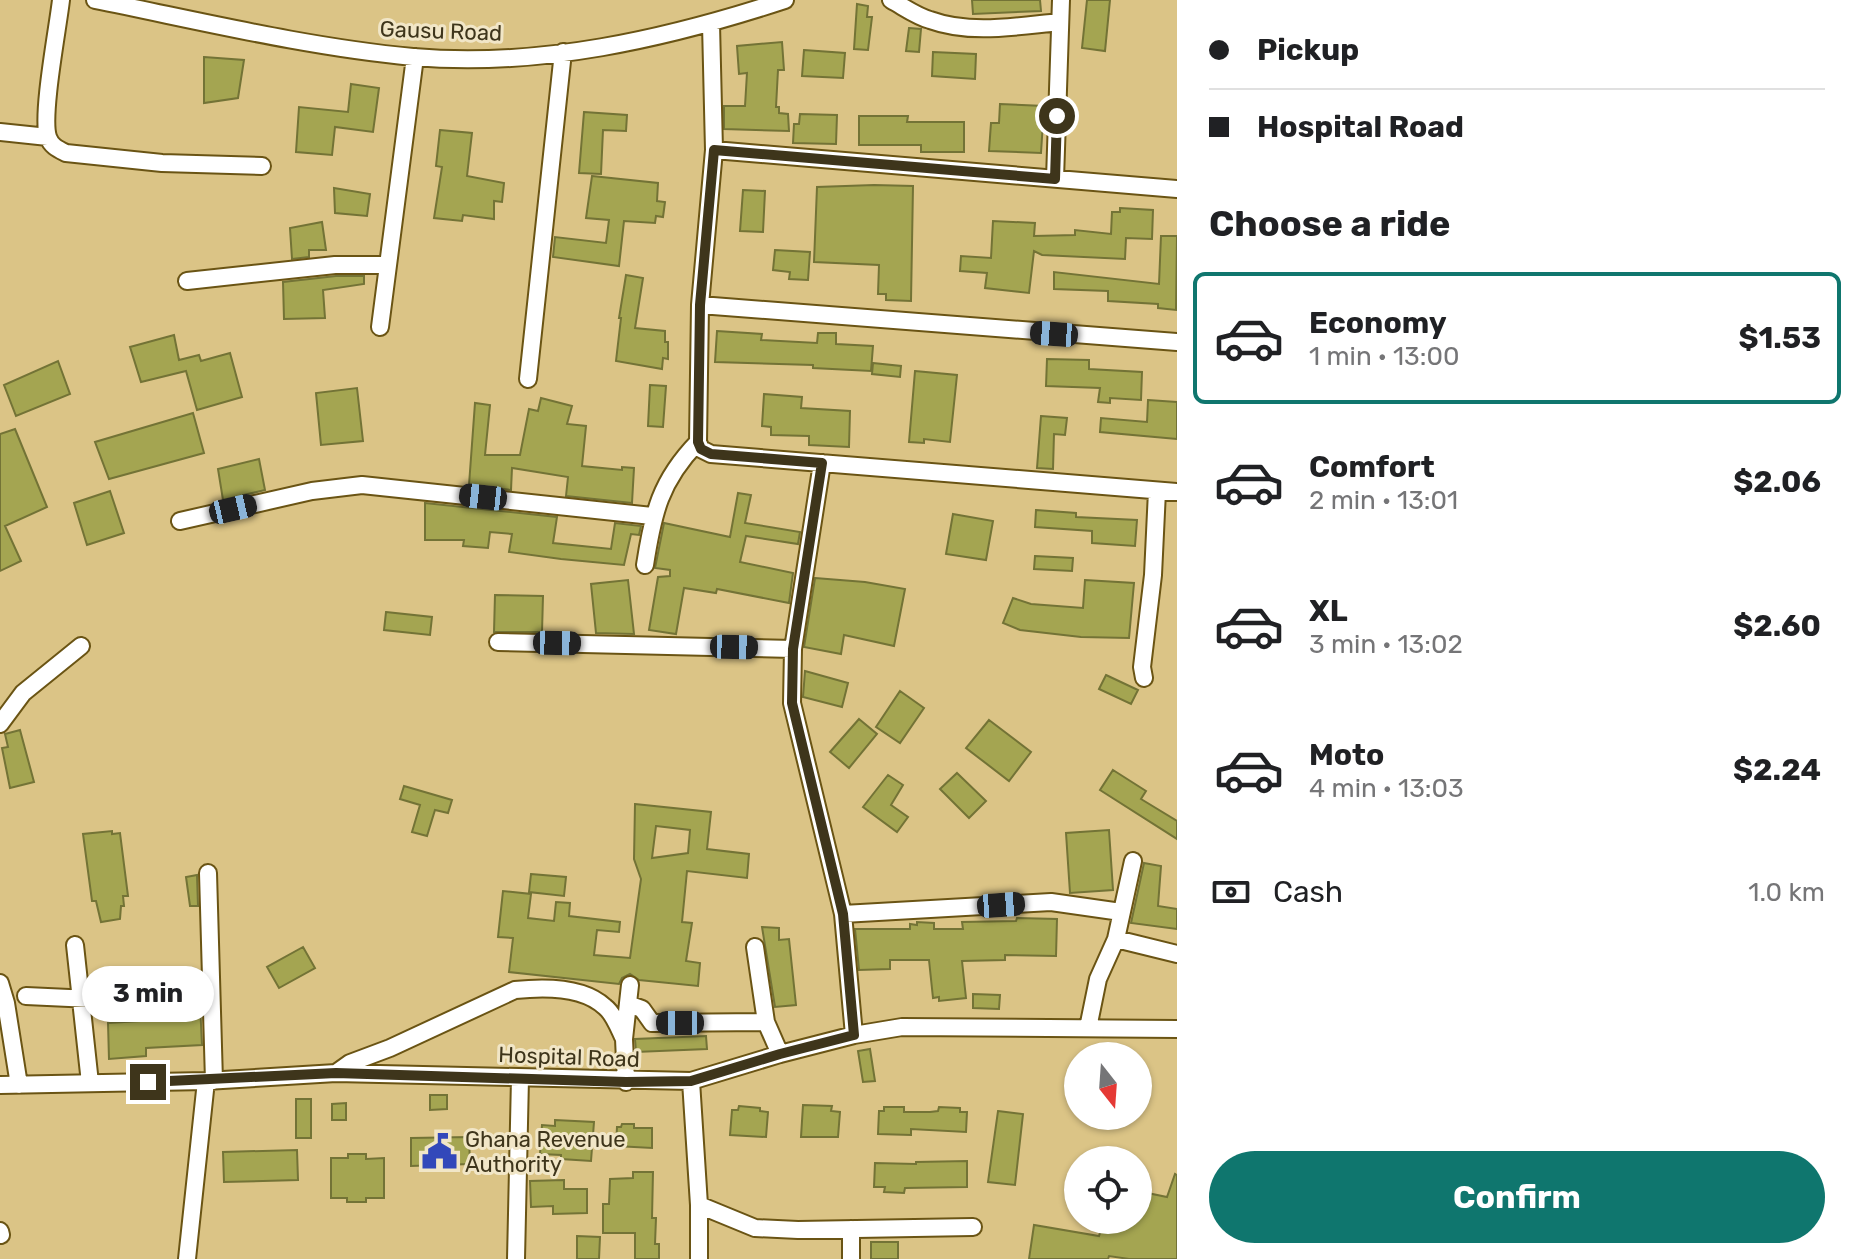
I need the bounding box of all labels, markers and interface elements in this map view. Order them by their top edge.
street label: Gausu Road [379,15,503,47]
text: Pickup [1257,32,1359,68]
route start [1039,98,1075,134]
text: Hospital Road [1257,109,1464,145]
text: Choose a ride [1209,202,1450,245]
icon: car [1213,302,1285,374]
text: Economy [1309,305,1447,341]
car [1029,320,1079,348]
text: $1.53 [1738,320,1821,356]
text: 1 min · 13:00 [1309,341,1459,372]
icon: car [1213,446,1285,518]
text: Comfort [1309,449,1435,485]
text: $2.06 [1733,464,1821,500]
car [458,483,508,511]
text: 2 min · 13:01 [1309,485,1458,516]
car [207,492,259,526]
icon: car [1213,590,1285,662]
text: XL [1309,593,1348,629]
text: $2.60 [1733,608,1821,644]
text: 3 min · 13:02 [1309,629,1463,660]
car [533,631,581,655]
car [710,635,758,659]
icon: car [1213,734,1285,806]
text: Moto [1309,737,1384,773]
text: $2.24 [1733,752,1821,788]
text: 4 min · 13:03 [1309,773,1464,804]
icon: cash [1209,870,1253,914]
text: Cash [1273,874,1343,910]
text: 1.0 km [1748,877,1825,908]
car [976,891,1026,919]
callout: 3 min [82,966,214,1022]
text: 3 min [113,978,183,1009]
car [656,1011,704,1035]
street label: Hospital Road [498,1041,640,1073]
north arrow [1064,1042,1152,1130]
map controls [1064,1042,1152,1234]
route end [130,1064,166,1100]
place label: Ghana Revenue Authority [465,1126,626,1178]
public building icon: Ghana Revenue Authority [420,1133,458,1171]
button: locate [1064,1146,1152,1234]
button: Confirm [1209,1151,1825,1243]

